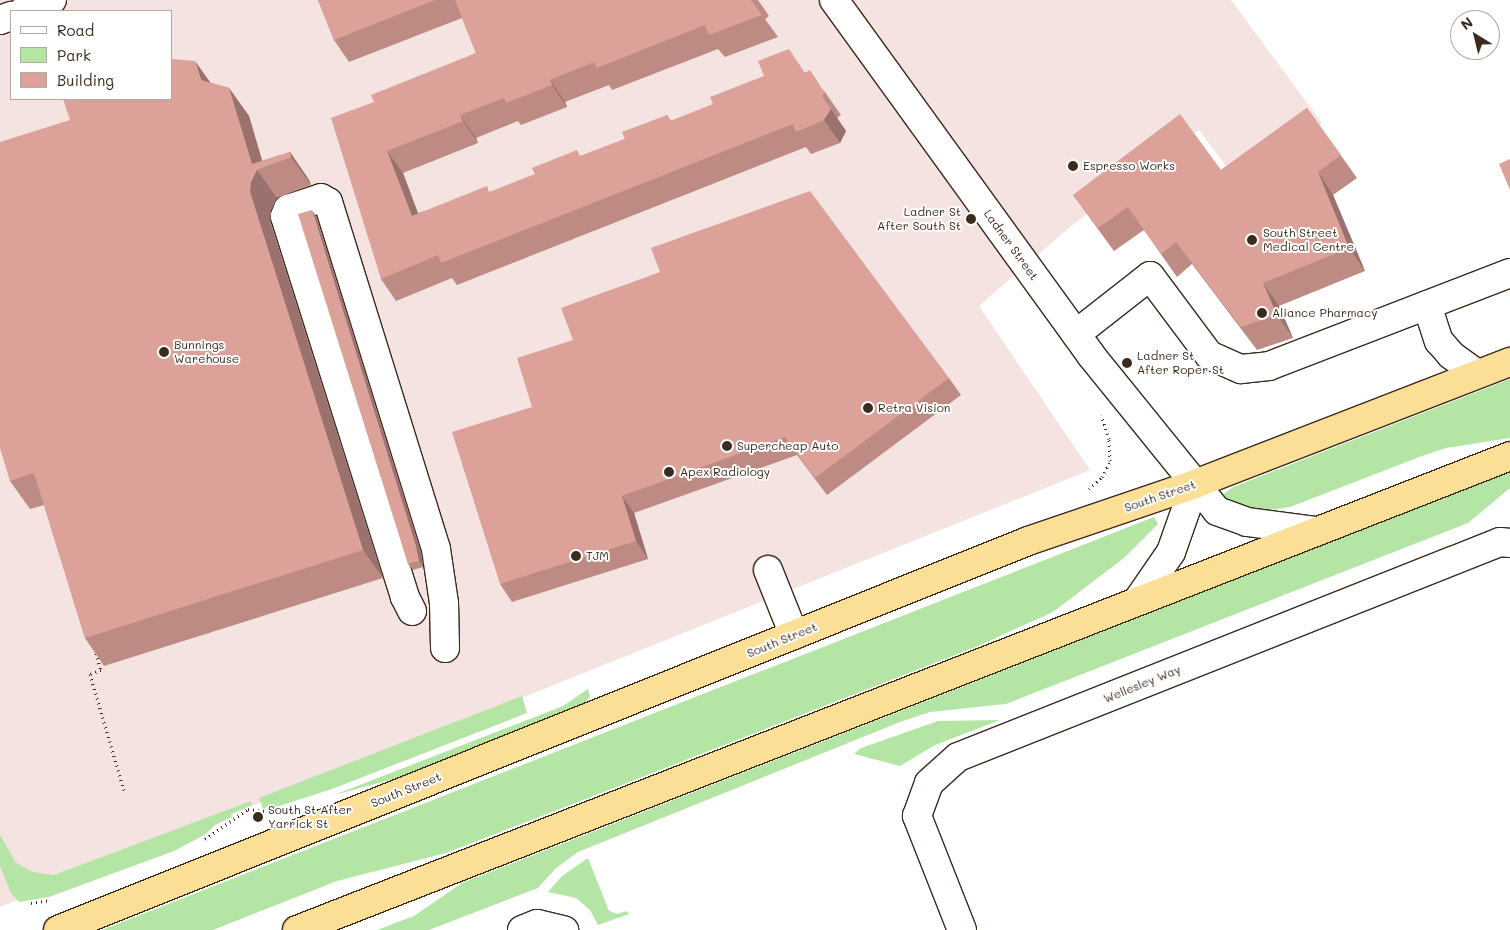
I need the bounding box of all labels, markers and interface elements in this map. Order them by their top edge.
legend [10,10,172,100]
north arrow [1450,10,1500,60]
text: N [1457,12,1476,34]
text: Road [57,20,94,40]
text: Park [57,45,91,65]
text: Building [57,70,114,90]
place label: Espresso Works [1083,159,1175,173]
marker: Espresso Works [1067,160,1079,172]
place label: Ladner St After South St [877,205,961,233]
street label: Ladner Street [981,207,1041,283]
marker: Ladner St After South St [965,213,977,225]
place label: South Street Medical Centre [1263,226,1354,254]
marker: South Street Medical Centre [1245,233,1259,247]
place label: Aliance Pharmacy [1272,306,1377,320]
marker: Aliance Pharmacy [1256,307,1268,319]
place label: Bunnings Warehouse [174,338,239,366]
marker: Bunnings Warehouse [158,346,170,358]
place label: Ladner St After Roper St [1137,349,1224,377]
marker: Ladner St After Roper St [1121,357,1133,369]
place label: Retra Vision [878,401,950,415]
marker: Retra Vision [862,402,874,414]
place label: Supercheap Auto [737,439,838,453]
marker: Supercheap Auto [721,440,733,452]
marker: Apex Radiology [662,465,676,479]
place label: Apex Radiology [680,465,770,479]
street label: South Street [1122,477,1198,515]
place label: TJM [586,549,609,563]
marker: TJM [570,550,582,562]
street label: South Street [745,619,819,661]
street label: Wellesley Way [1101,662,1183,706]
street label: South Street [369,769,443,811]
place label: South St After Yarrick St [268,803,352,831]
marker: South St After Yarrick St [252,811,264,823]

